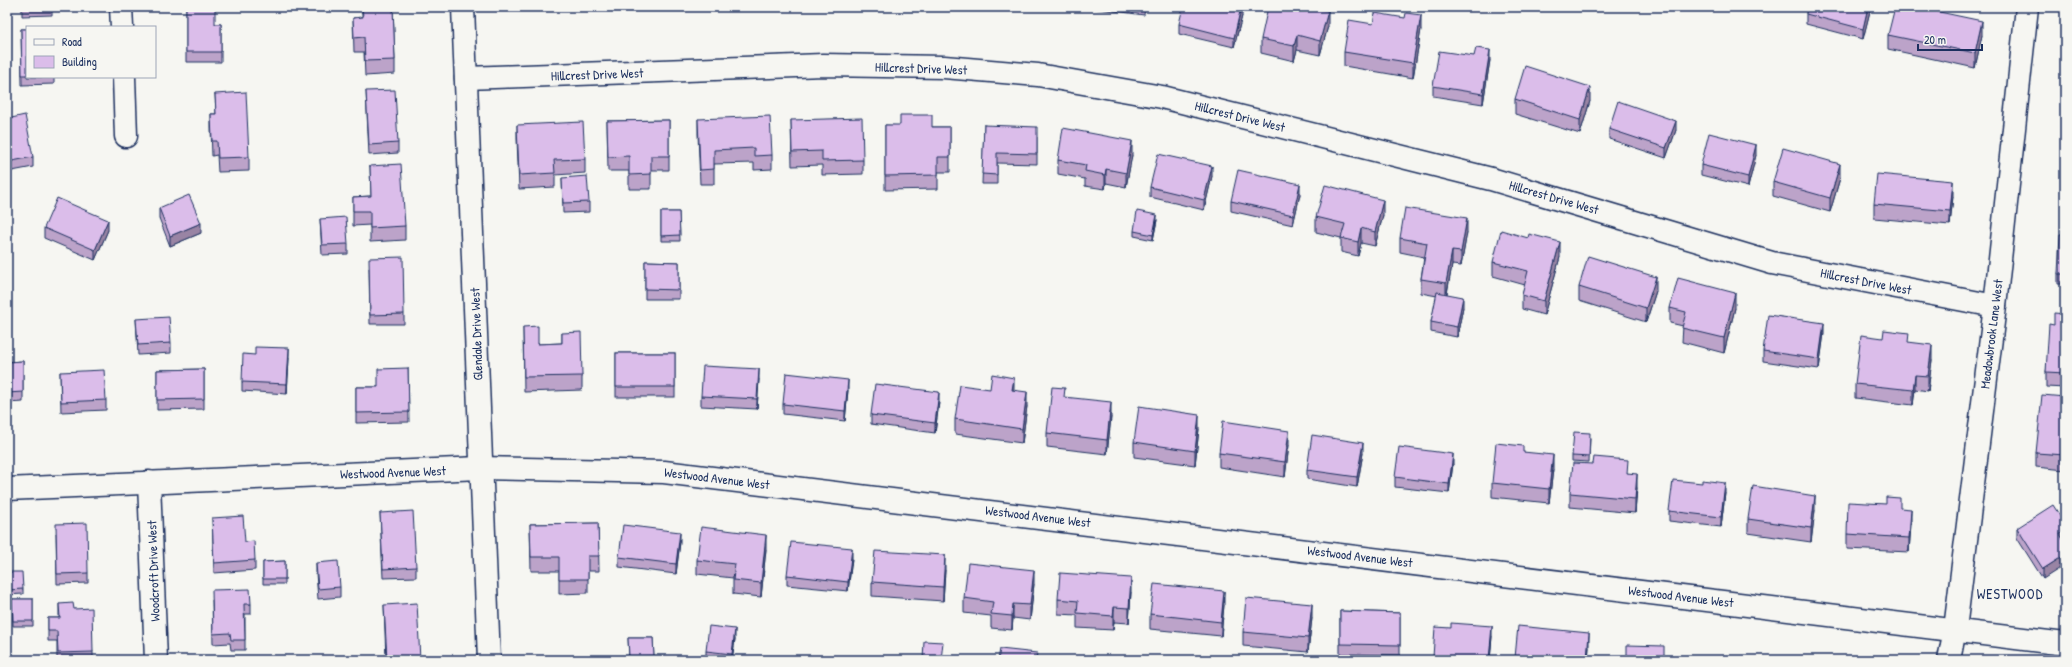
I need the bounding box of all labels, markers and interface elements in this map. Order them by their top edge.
legend [26,26,156,78]
scale bar [1918,26,1982,52]
text: 20 m [1924,31,1946,48]
text: Road [62,33,82,50]
text: Building [62,53,97,70]
street label: Hillcrest Drive West [875,57,968,79]
street label: Hillcrest Drive West [551,63,644,85]
street label: Hillcrest Drive West [1193,96,1288,136]
street label: Hillcrest Drive West [1507,176,1601,219]
street label: Hillcrest Drive West [1819,263,1914,299]
street label: Meadowbrook Lane West [1975,278,2007,390]
street label: Glendale Drive West [465,287,487,381]
street label: Westwood Avenue West [340,461,447,483]
street label: Westwood Avenue West [663,463,771,493]
street label: Westwood Avenue West [984,501,1092,531]
street label: Woodcroft Drive West [142,520,164,622]
street label: Westwood Avenue West [1306,541,1414,571]
street label: Westwood Avenue West [1627,581,1735,611]
district label: WESTWOOD [1977,584,2043,603]

